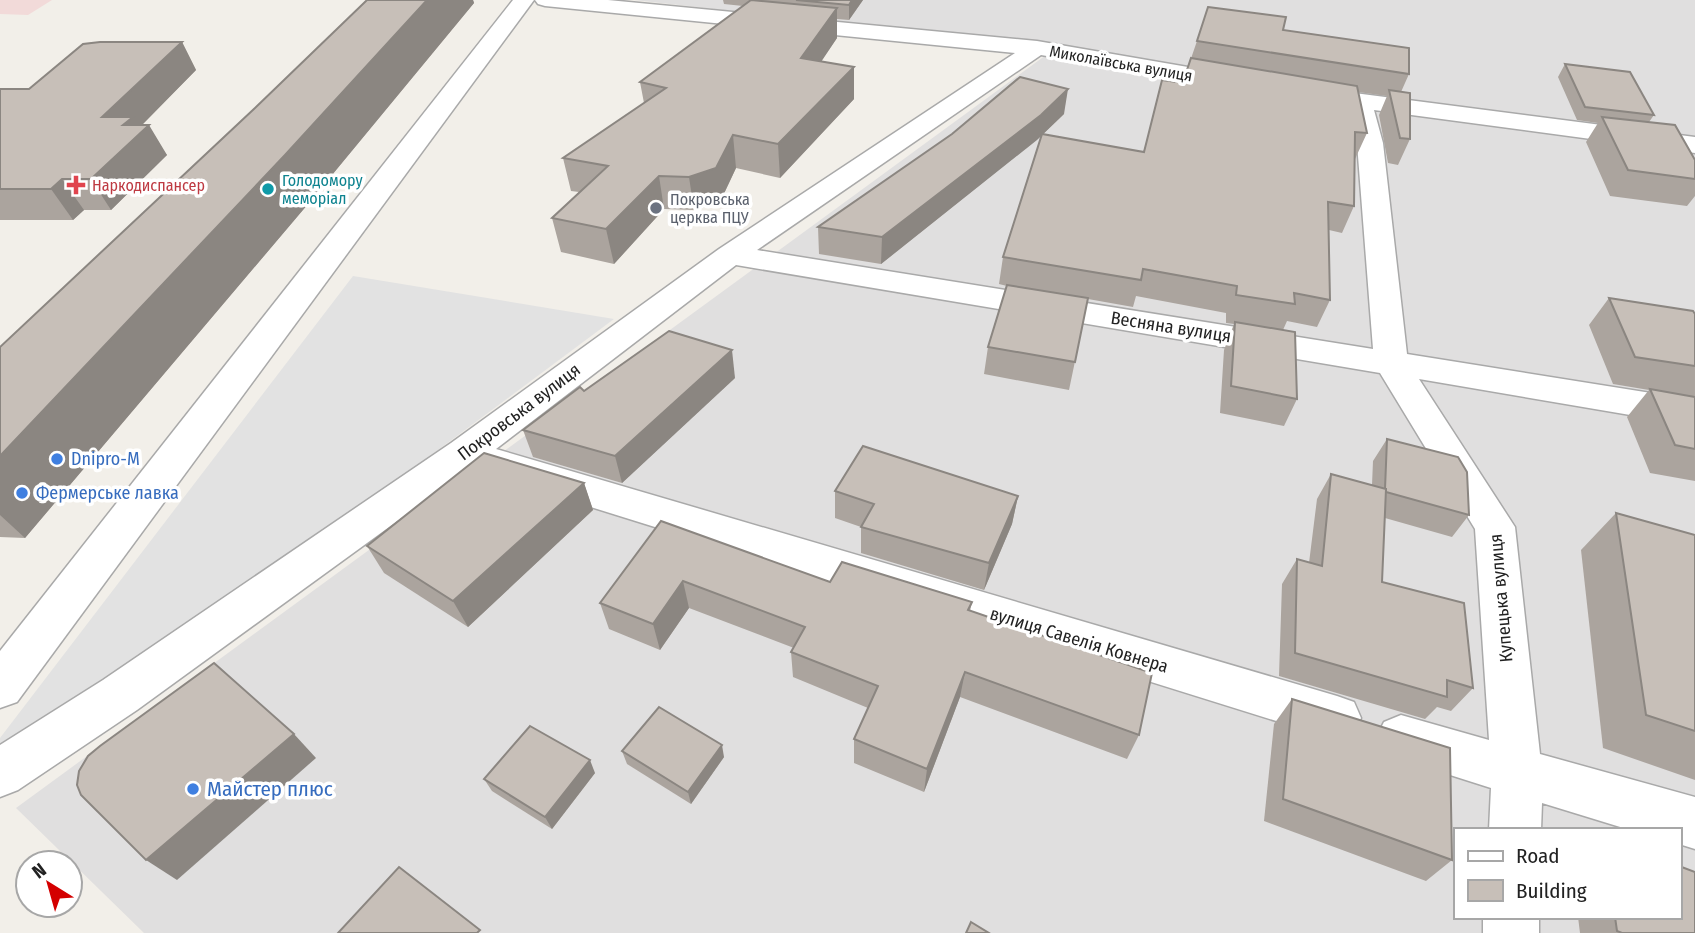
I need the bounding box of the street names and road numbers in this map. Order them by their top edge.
street label: Миколаївська вулиця [1048,42,1194,85]
street label: Весняна вулиця [1109,307,1233,347]
street label: Покровська вулиця [453,359,585,465]
street label: Купецька вулиця [1484,533,1518,663]
street label: вулиця Савелія Ковнера [987,602,1171,678]

